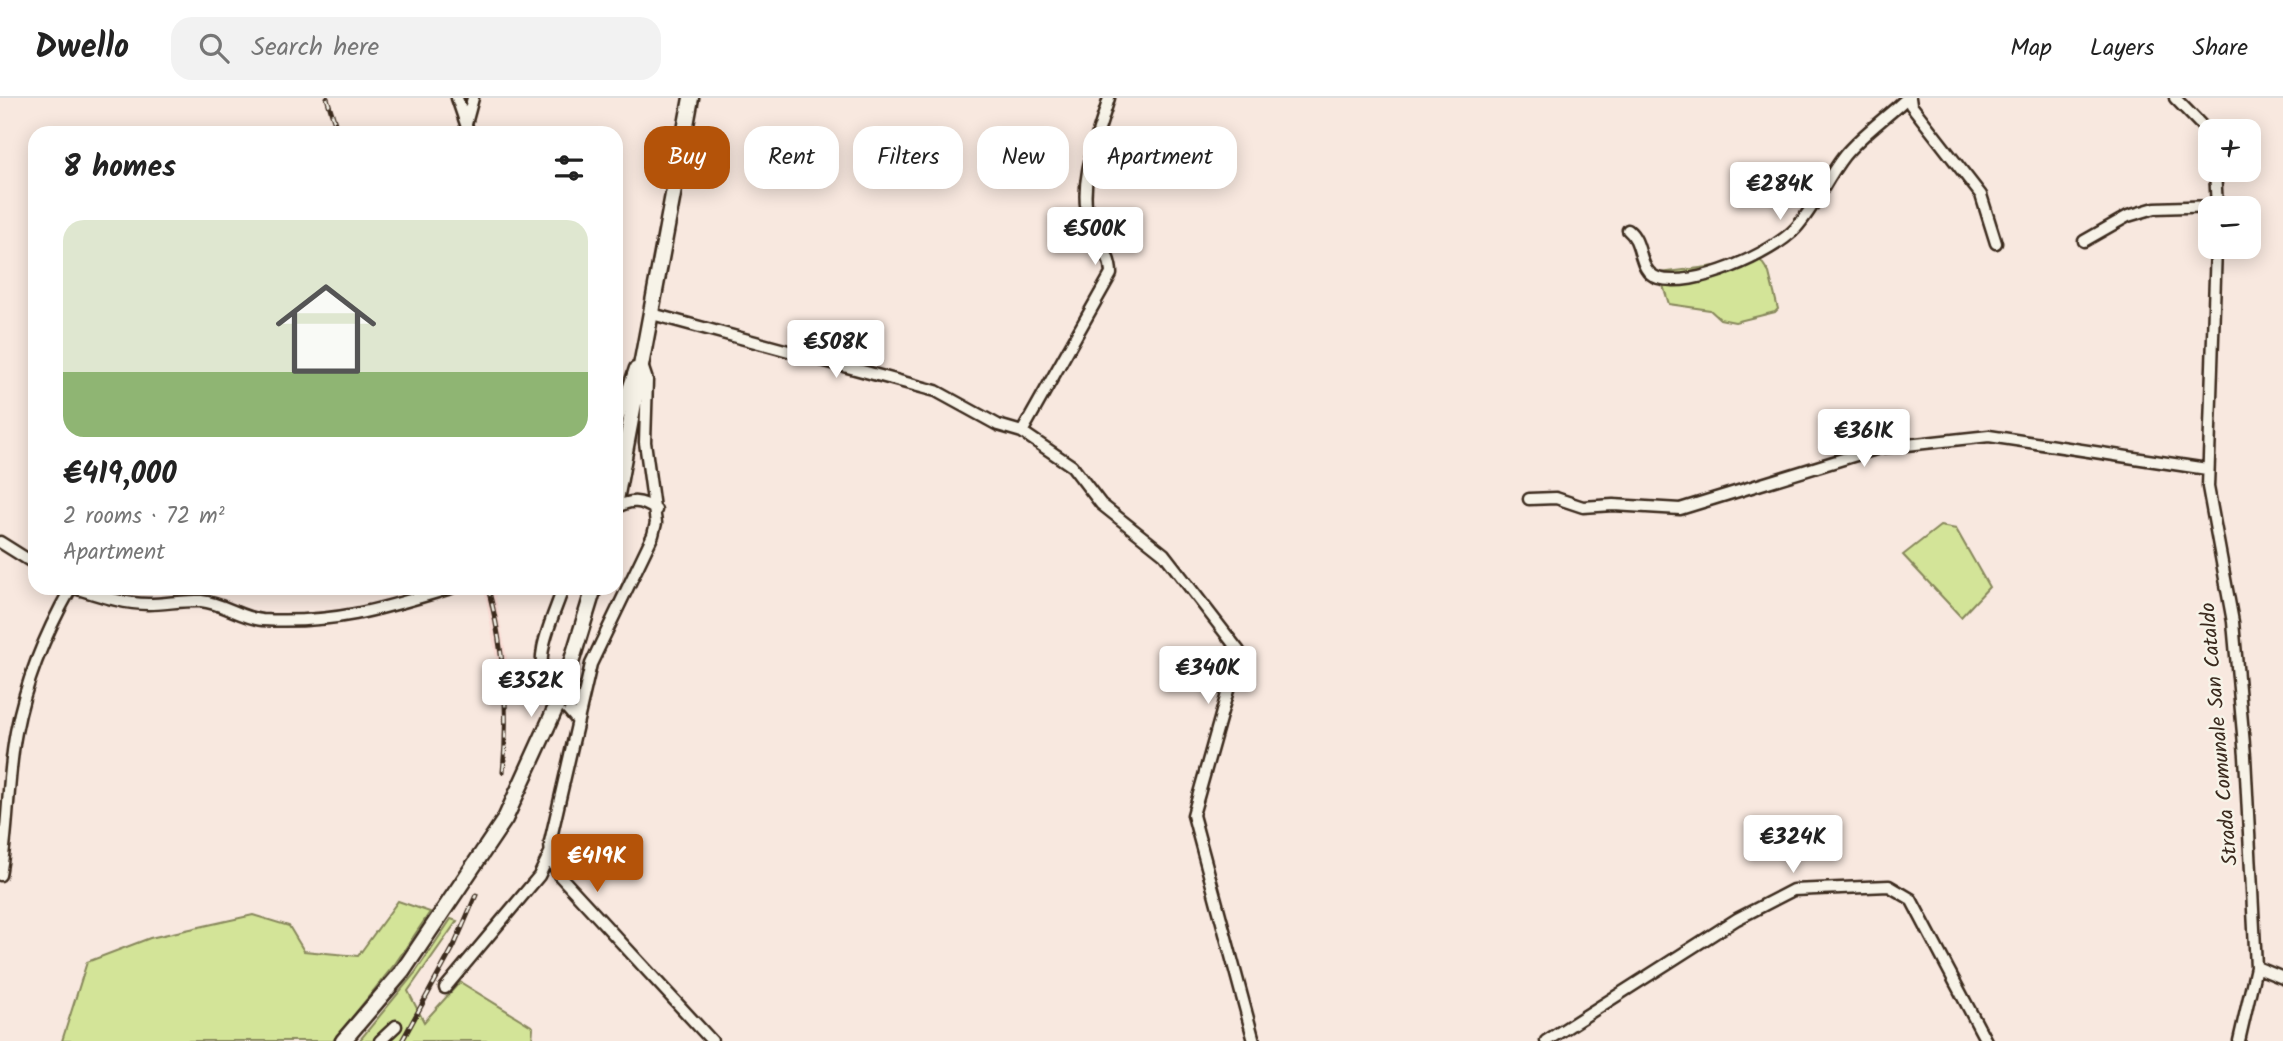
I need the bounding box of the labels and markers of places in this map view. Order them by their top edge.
pin: €284K [1731,162,1829,222]
pin: €500K [1046,208,1144,267]
pin: €508K [787,320,885,380]
pin: €361K [1815,410,1913,469]
pin: €340K [1159,646,1257,706]
pin: €352K [482,660,580,719]
pin: €324K [1744,816,1842,875]
pin: €419K [548,834,646,894]

